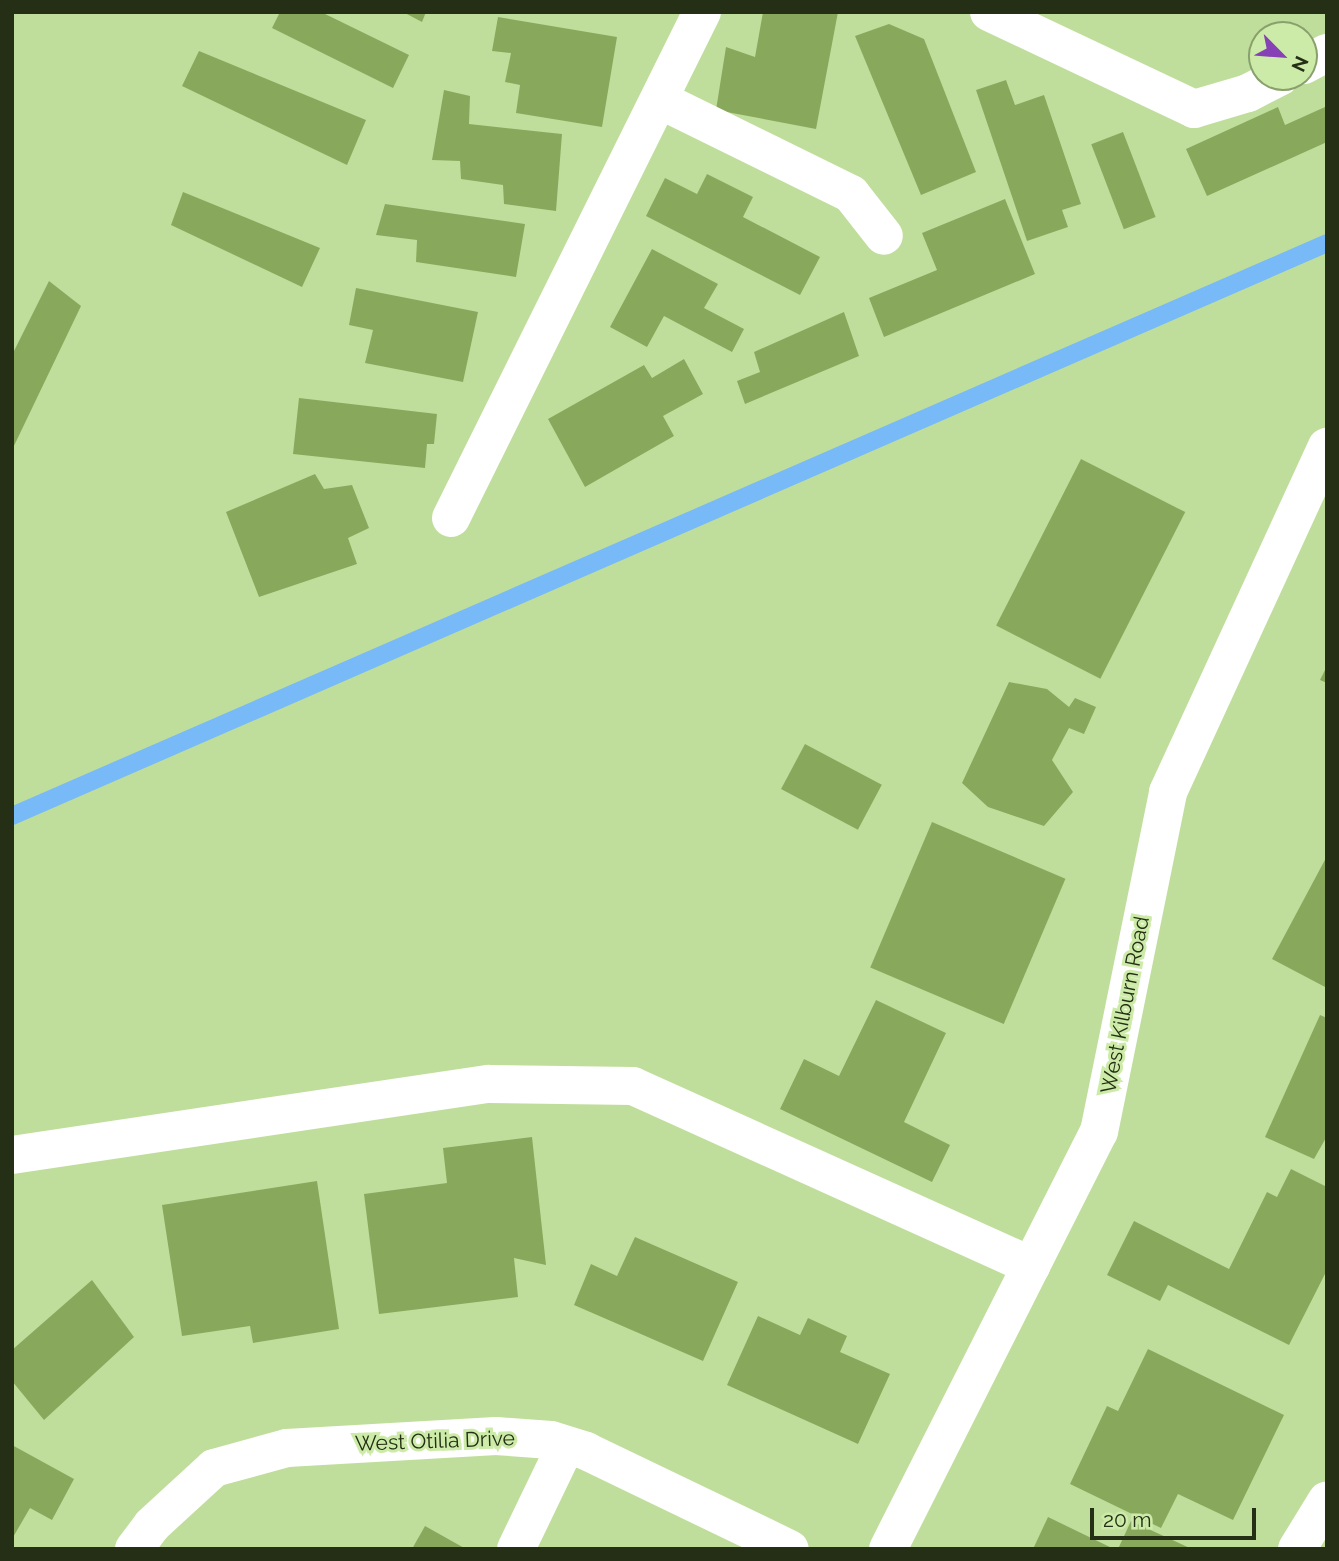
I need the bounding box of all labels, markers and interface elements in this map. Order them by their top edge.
north arrow [1248,21,1318,91]
text: N [1287,53,1313,75]
street label: West Kilburn Road [1095,914,1155,1096]
street label: West Otilia Drive [355,1426,515,1456]
scale bar [1094,1494,1260,1538]
text: 20 m [1103,1507,1151,1532]

